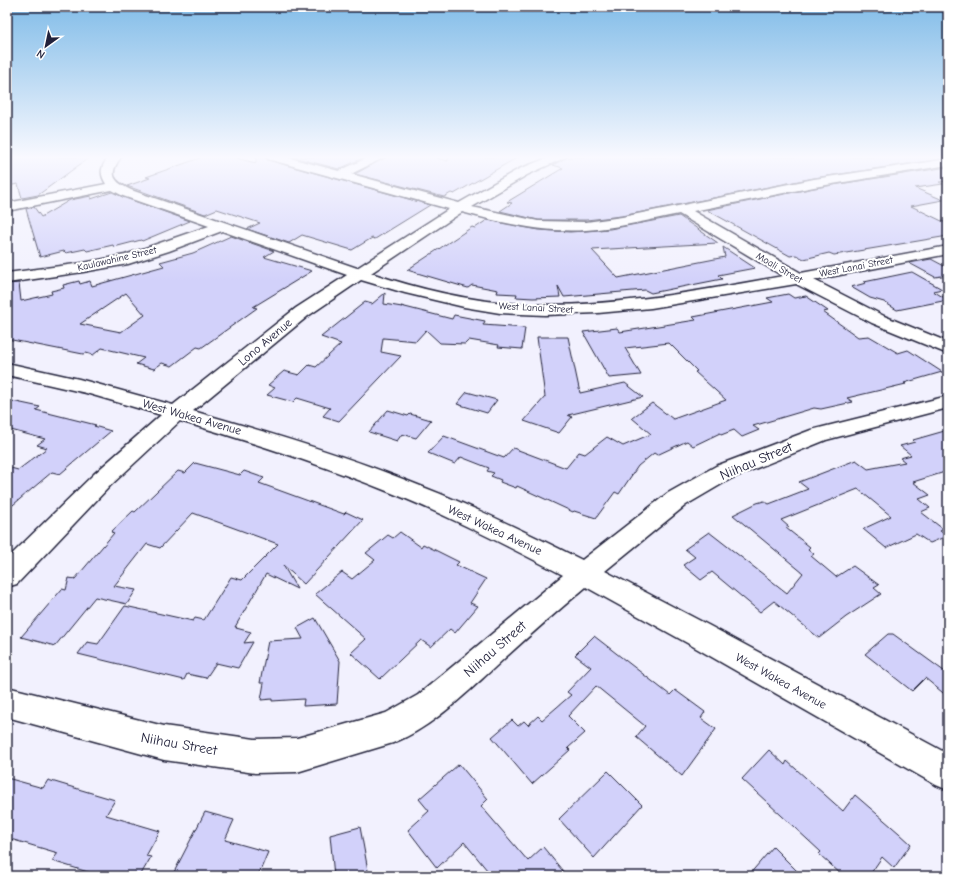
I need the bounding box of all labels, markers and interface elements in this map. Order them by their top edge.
north arrow [26,26,66,66]
text: N [34,47,47,61]
street label: Kaulawahine Street [76,244,159,274]
street label: Moali Street [754,250,805,287]
street label: West Lanai Street [818,254,895,280]
street label: West Lanai Street [498,300,575,316]
street label: Lono Avenue [235,316,295,368]
street label: West Wakea Avenue [141,396,243,438]
street label: Niihau Street [717,438,796,484]
street label: West Wakea Avenue [446,502,544,558]
street label: Niihau Street [460,617,530,681]
street label: West Wakea Avenue [733,650,829,712]
street label: Niihau Street [140,729,219,759]

